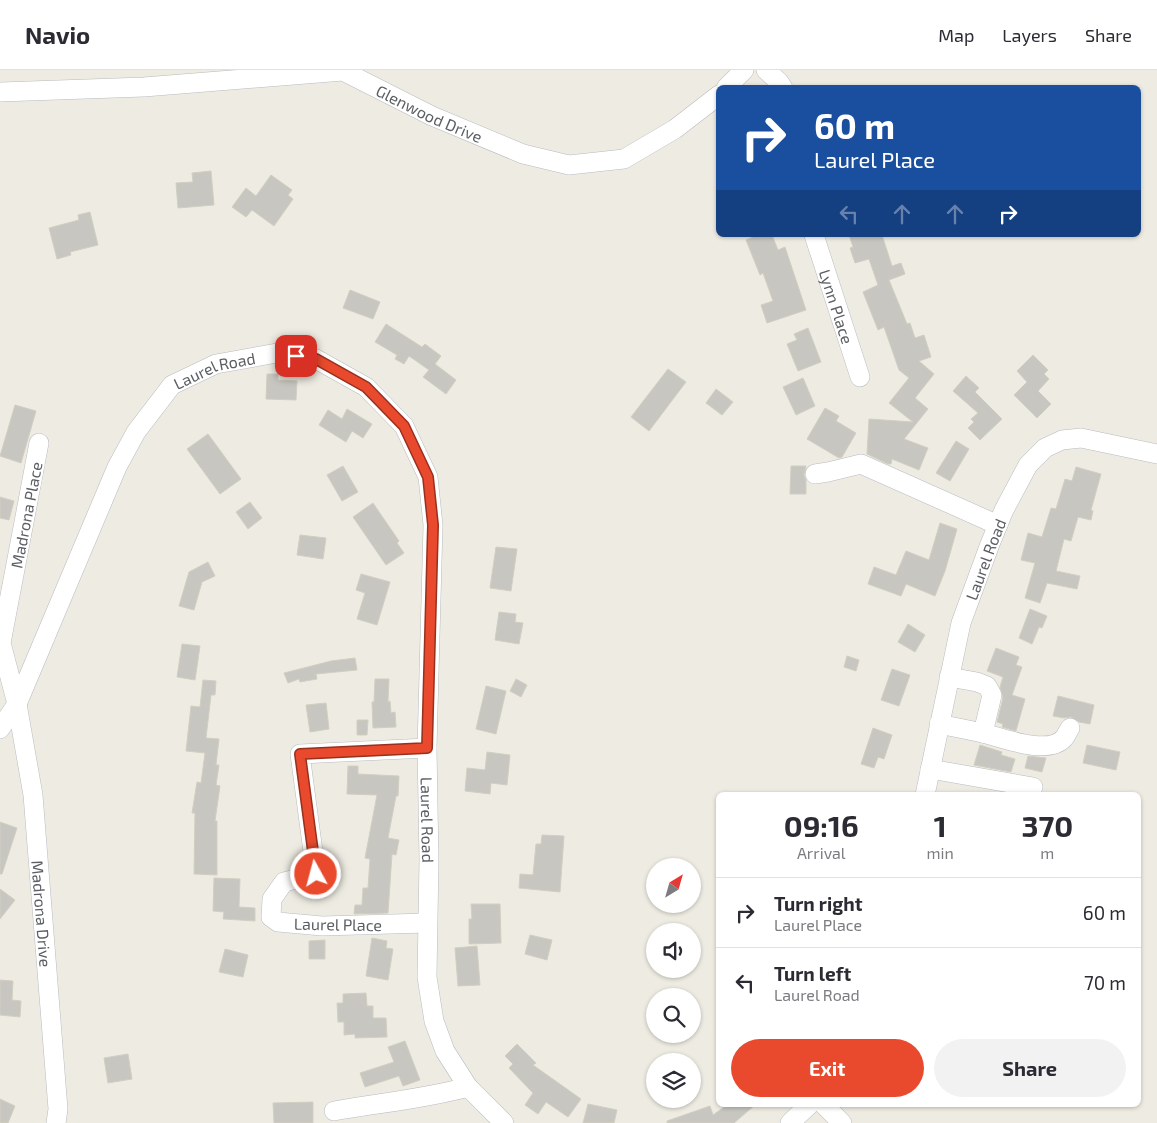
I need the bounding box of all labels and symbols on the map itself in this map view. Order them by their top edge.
street label: Glenwood Drive [373,80,485,146]
street label: Lynn Place [816,267,858,346]
pin [275,335,317,377]
street label: Laurel Road [170,348,257,392]
street label: Madrona Place [6,460,46,570]
street label: Laurel Road [961,515,1009,602]
street label: Laurel Road [418,777,439,863]
position arrow [289,847,341,899]
north arrow [646,858,701,912]
street label: Madrona Drive [29,860,56,968]
street label: Laurel Place [294,914,382,934]

